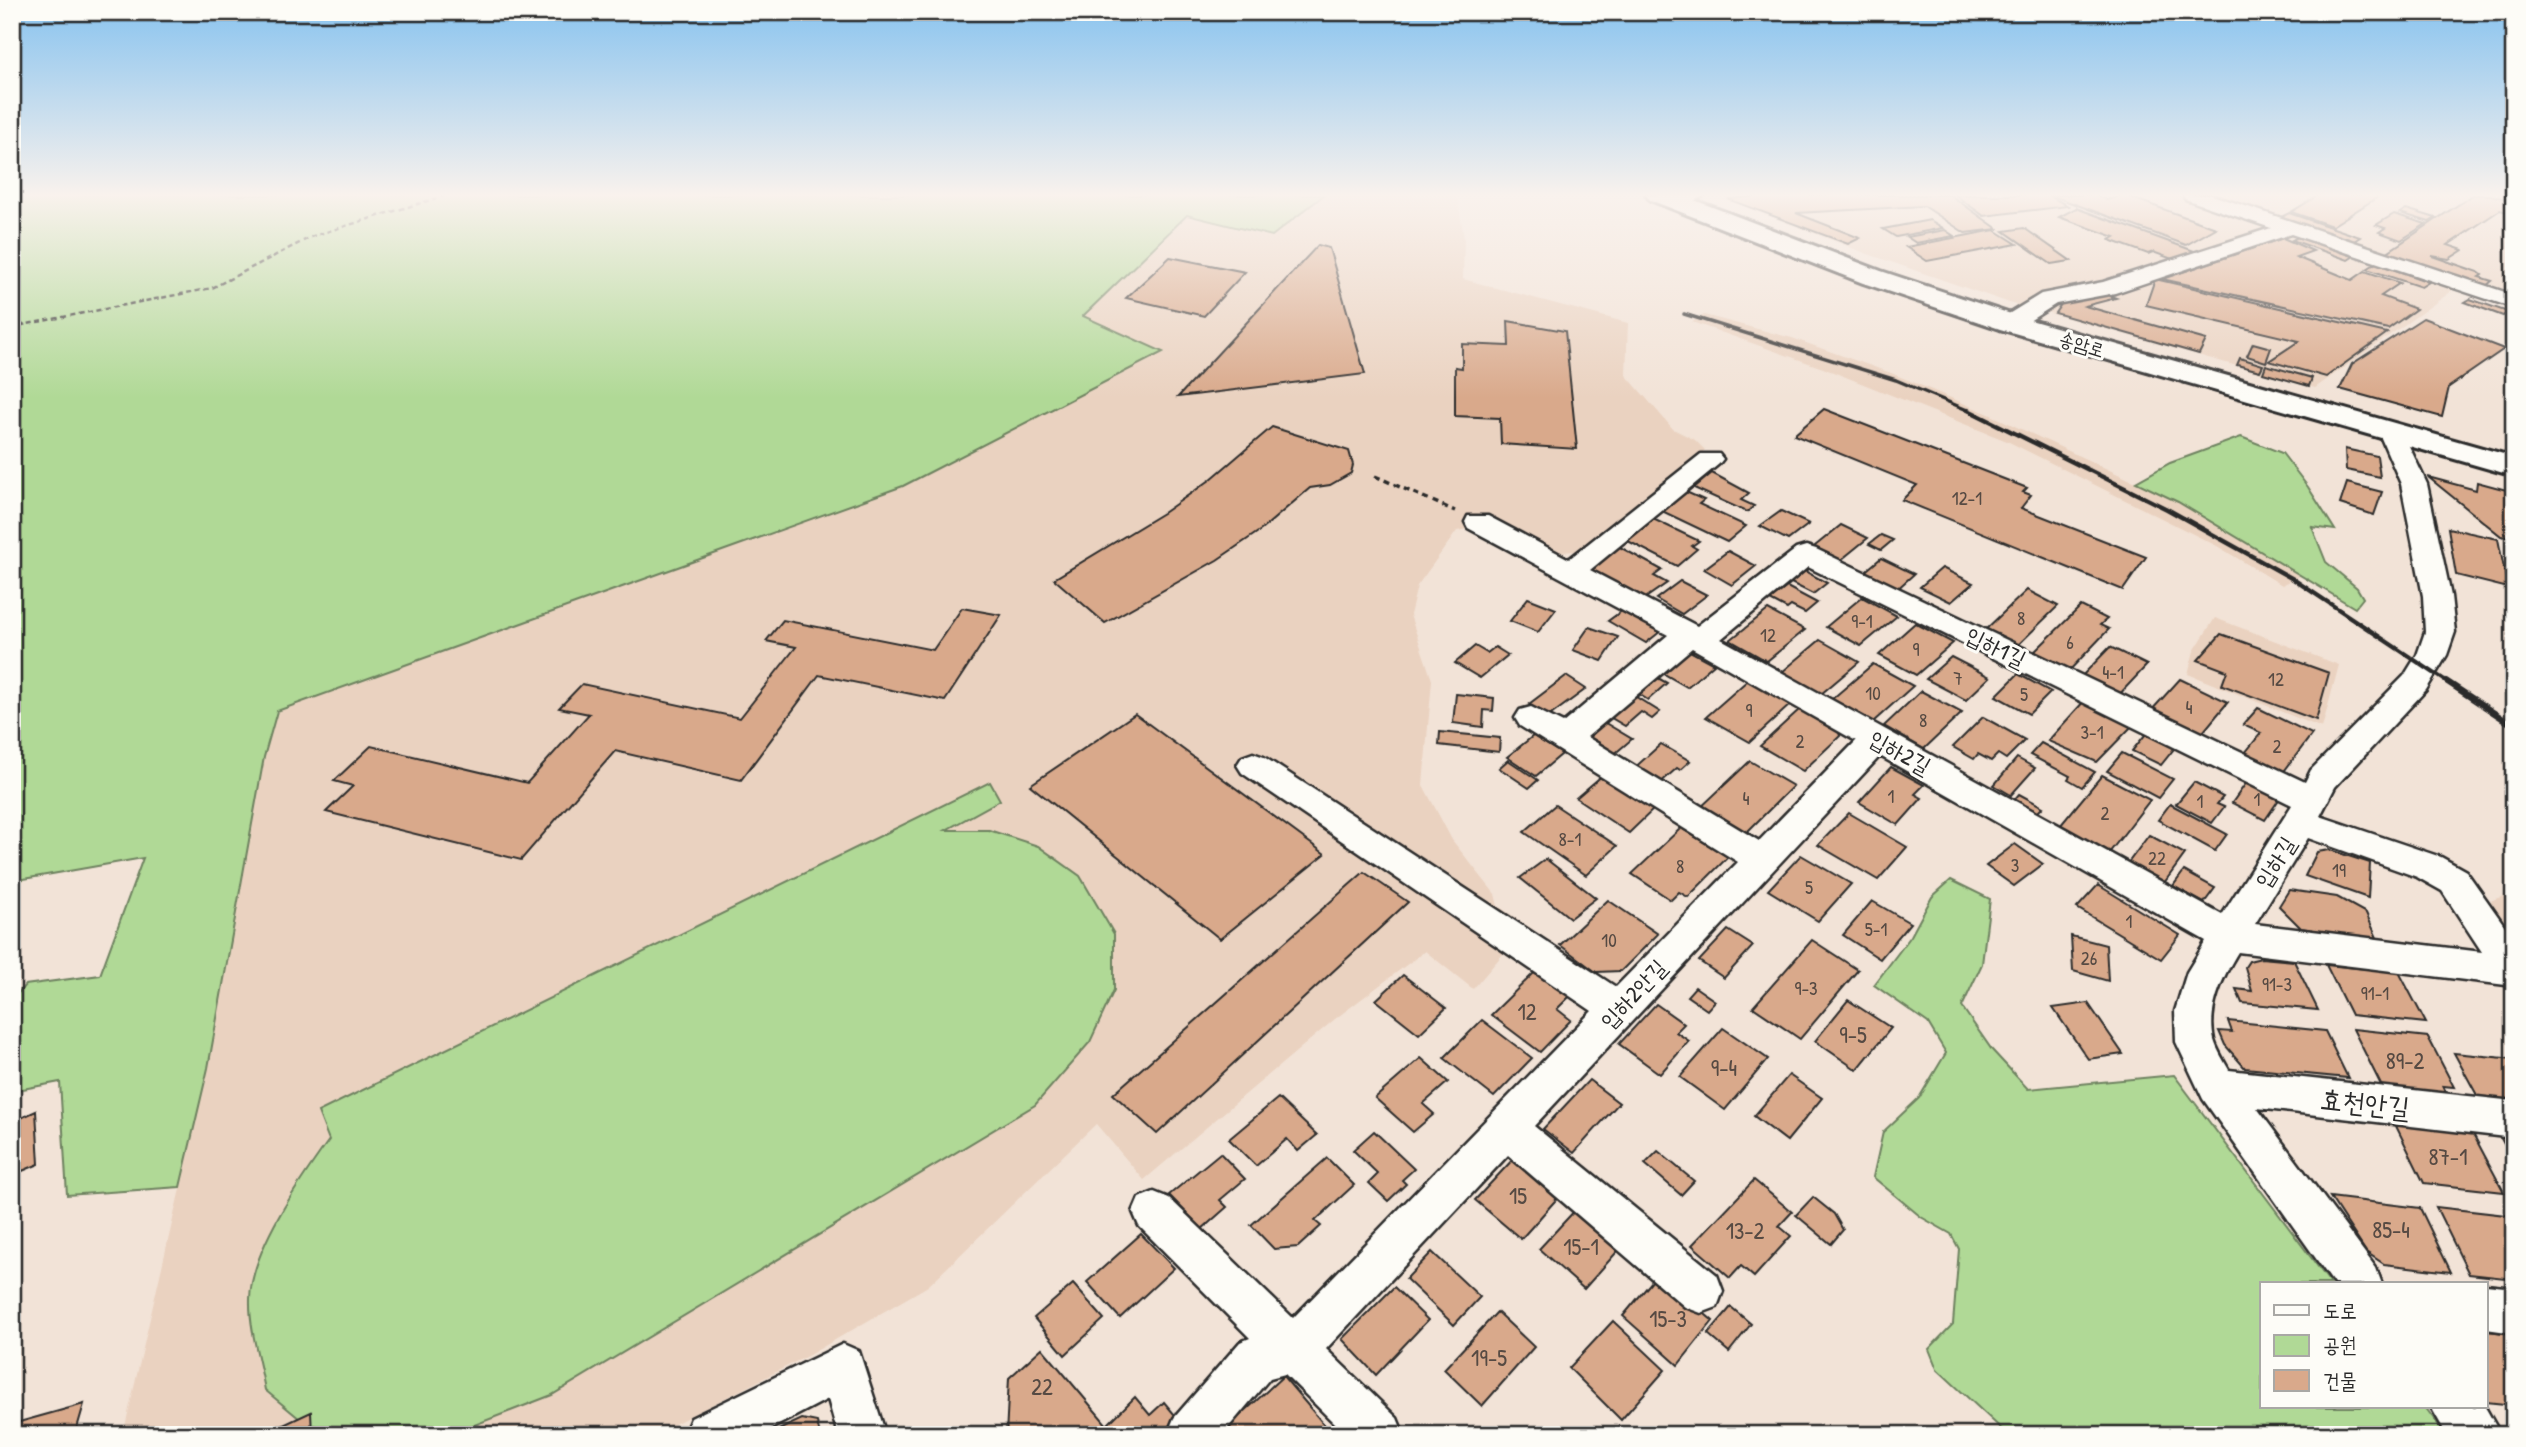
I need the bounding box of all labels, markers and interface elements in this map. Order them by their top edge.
street label: 송암로 [2056,325,2108,363]
house number: 12-1 [1952,485,1982,511]
house number: 8 [2017,605,2025,631]
house number: 9-1 [1851,608,1873,634]
street label: 입하1길 [1961,619,2032,674]
house number: 12 [1760,622,1776,648]
house number: 6 [2066,629,2074,655]
house number: 9 [1913,636,1920,662]
house number: 4-1 [2102,659,2124,685]
house number: 7 [1953,665,1963,691]
house number: 12 [2268,666,2284,692]
house number: 10 [1865,680,1881,706]
house number: 5 [2020,681,2028,707]
house number: 4 [2185,694,2193,720]
house number: 9 [1746,697,1753,723]
house number: 8 [1919,707,1927,733]
house number: 3-1 [2080,719,2104,745]
street label: 입하2길 [1864,722,1937,781]
house number: 2 [1796,728,1805,754]
house number: 2 [2273,733,2282,759]
house number: 1 [1888,783,1895,809]
house number: 4 [1742,785,1750,811]
house number: 1 [2254,786,2261,812]
house number: 1 [2197,788,2204,814]
house number: 2 [2101,800,2110,826]
house number: 8-1 [1559,826,1581,852]
street label: 입하길 [2247,830,2302,893]
house number: 22 [2148,845,2166,871]
house number: 3 [2011,852,2019,878]
house number: 8 [1676,853,1684,879]
house number: 19 [2332,857,2346,883]
house number: 5 [1805,874,1813,900]
house number: 1 [2126,908,2133,934]
house number: 5-1 [1865,916,1887,942]
house number: 10 [1601,927,1617,953]
house number: 26 [2081,945,2097,971]
street label: 입하2안길 [1592,952,1673,1035]
house number: 91-3 [2262,971,2292,997]
house number: 9-3 [1794,975,1818,1001]
house number: 91-1 [2361,980,2389,1006]
house number: 12 [1517,996,1537,1027]
house number: 9-5 [1839,1019,1867,1050]
house number: 89-2 [2386,1045,2424,1076]
house number: 9-4 [1711,1052,1737,1083]
street label: 효천안길 [2318,1079,2412,1127]
house number: 87-1 [2429,1141,2468,1172]
house number: 15 [1509,1180,1527,1211]
house number: 85-4 [2372,1214,2410,1245]
house number: 13-2 [1726,1215,1765,1246]
house number: 15-1 [1563,1231,1599,1262]
legend [2260,1282,2488,1408]
text: 도로 [2323,1296,2357,1325]
house number: 15-3 [1649,1303,1687,1334]
text: 공원 [2323,1330,2357,1359]
house number: 19-5 [1471,1342,1507,1373]
text: 건물 [2323,1366,2357,1395]
house number: 22 [1031,1371,1053,1402]

